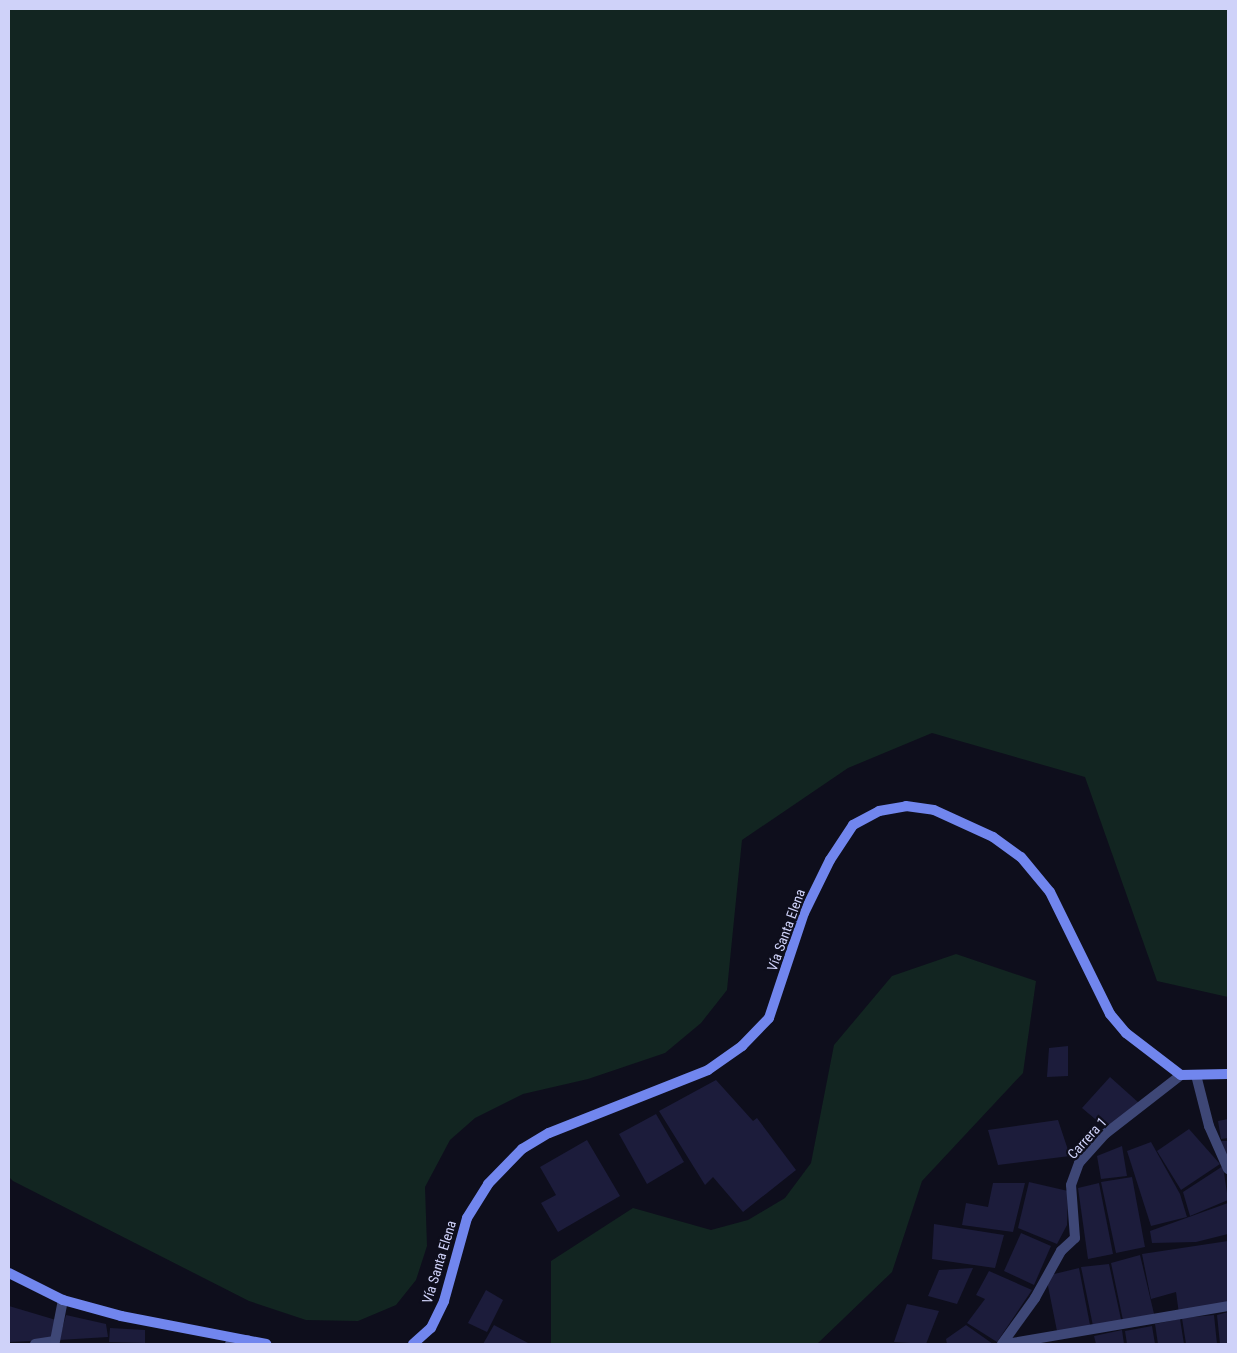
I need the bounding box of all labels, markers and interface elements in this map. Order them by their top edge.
street label: Vía Santa Elena [763,887,809,973]
street label: Carrera 1 [1064,1114,1110,1162]
street label: Vía Santa Elena [418,1218,460,1306]

